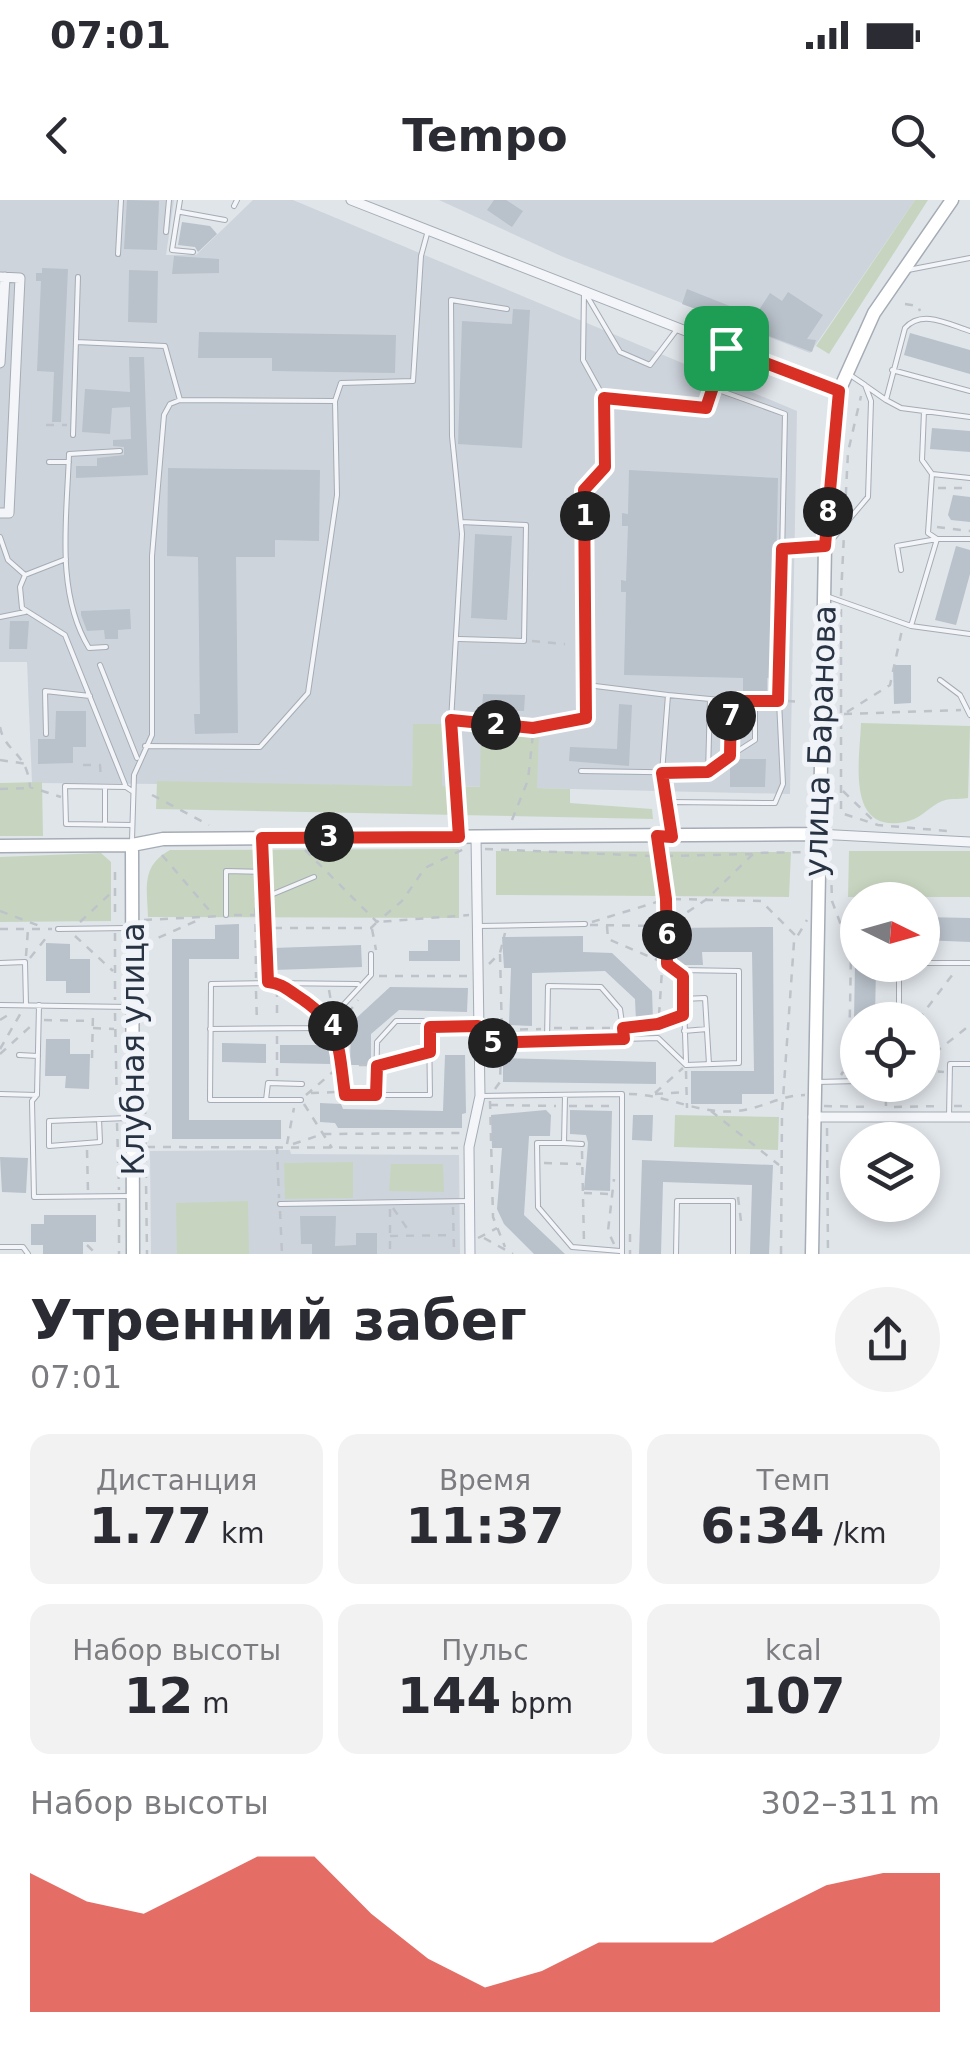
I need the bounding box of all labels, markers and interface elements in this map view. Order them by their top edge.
text: 07:01 [50,13,171,57]
icon: back [30,108,85,163]
icon: search [885,108,940,163]
text: Tempo [402,109,568,162]
pin [684,306,769,391]
icon: arrive [699,321,754,376]
pin: 8 [803,487,853,537]
pin: 1 [560,491,610,541]
text: 8 [818,495,838,528]
text: 1 [575,499,595,532]
street label: улица Баранова [796,604,844,878]
pin: 7 [706,691,756,741]
text: 7 [721,699,741,732]
pin: 2 [471,700,521,750]
text: 2 [486,708,506,741]
pin: 3 [304,812,354,862]
text: 3 [319,820,339,853]
north arrow [840,882,940,982]
map controls [840,882,940,1222]
pin: 6 [642,910,692,960]
text: 6 [657,918,677,951]
street label: Клубная улица [114,922,152,1176]
pin: 4 [308,1001,358,1051]
button: locate [840,1002,940,1102]
text: 4 [323,1009,343,1042]
pin: 5 [468,1018,518,1068]
text: 5 [483,1026,503,1059]
button: layers [840,1122,940,1222]
button: share [835,1287,940,1392]
text: Утренний забег [30,1288,527,1352]
text: 07:01 [30,1358,122,1396]
text: Дистанция [96,1464,257,1497]
text: Время [439,1464,531,1497]
text: Темп [756,1464,830,1497]
text: 1.77 [89,1497,212,1555]
text: 11:37 [405,1497,565,1555]
text: 6:34 [700,1497,825,1555]
text: km [212,1517,265,1550]
text: /km [825,1517,886,1550]
text: Набор высоты [72,1634,281,1667]
text: Пульс [441,1634,529,1667]
text: kcal [765,1634,822,1667]
text: 12 [124,1667,193,1725]
text: 144 [397,1667,501,1725]
text: 107 [741,1667,846,1725]
text: m [193,1687,230,1720]
text: bpm [501,1687,573,1720]
text: Набор высоты [30,1784,269,1822]
text: 302–311 m [761,1784,940,1822]

